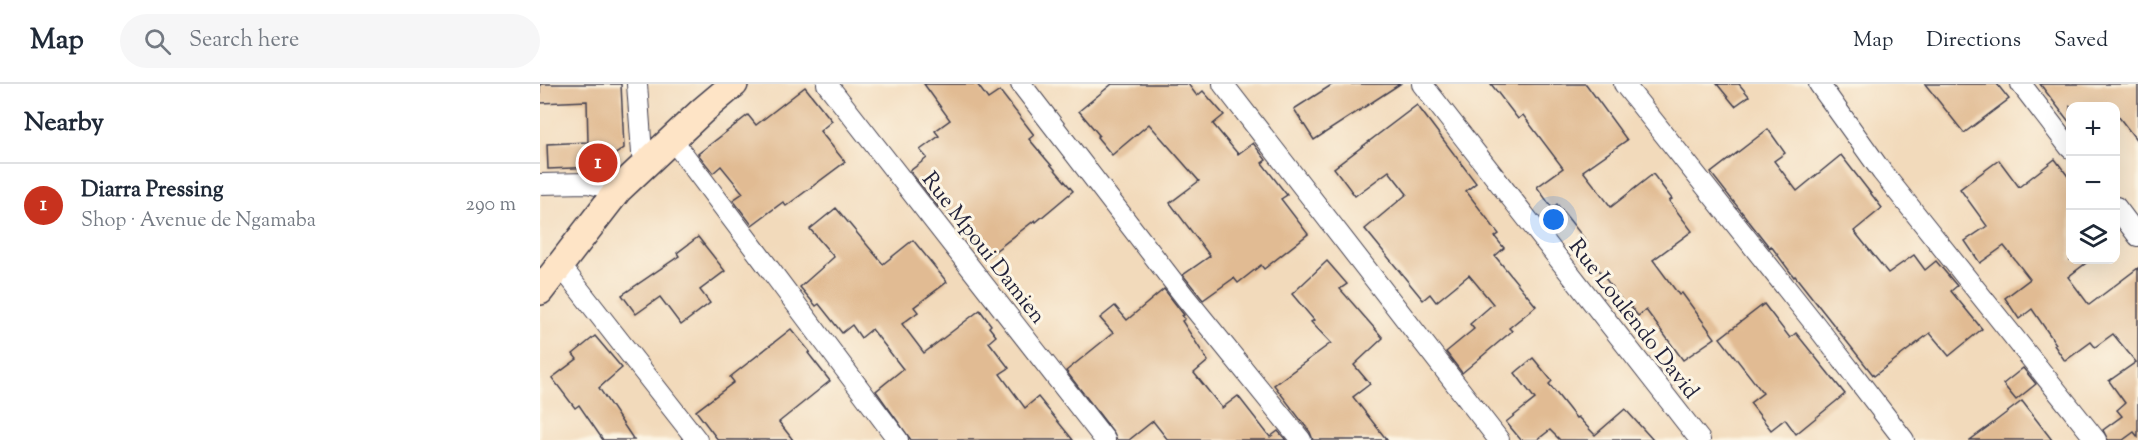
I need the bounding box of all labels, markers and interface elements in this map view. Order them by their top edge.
search box [120,14,540,68]
text: Map [30,21,84,61]
icon: search [141,25,174,58]
text: Search here [189,25,299,57]
text: Map [1853,26,1893,56]
text: Directions [1926,26,2021,56]
text: Saved [2054,26,2108,56]
map controls [2066,102,2120,264]
button: + [2066,102,2120,156]
text: Nearby [24,105,104,142]
pin: 1 [578,140,618,185]
button: − [2066,156,2120,210]
street label: Rue Mpoui Damien [913,166,1052,332]
text: Diarra Pressing [81,175,224,207]
text: 1 [40,191,47,220]
text: 290 m [466,191,516,220]
your location [1539,205,1568,234]
text: Shop · Avenue de Ngamaba [81,207,316,236]
button: layers [2066,210,2120,264]
street label: Rue Loulendo David [1560,233,1706,407]

